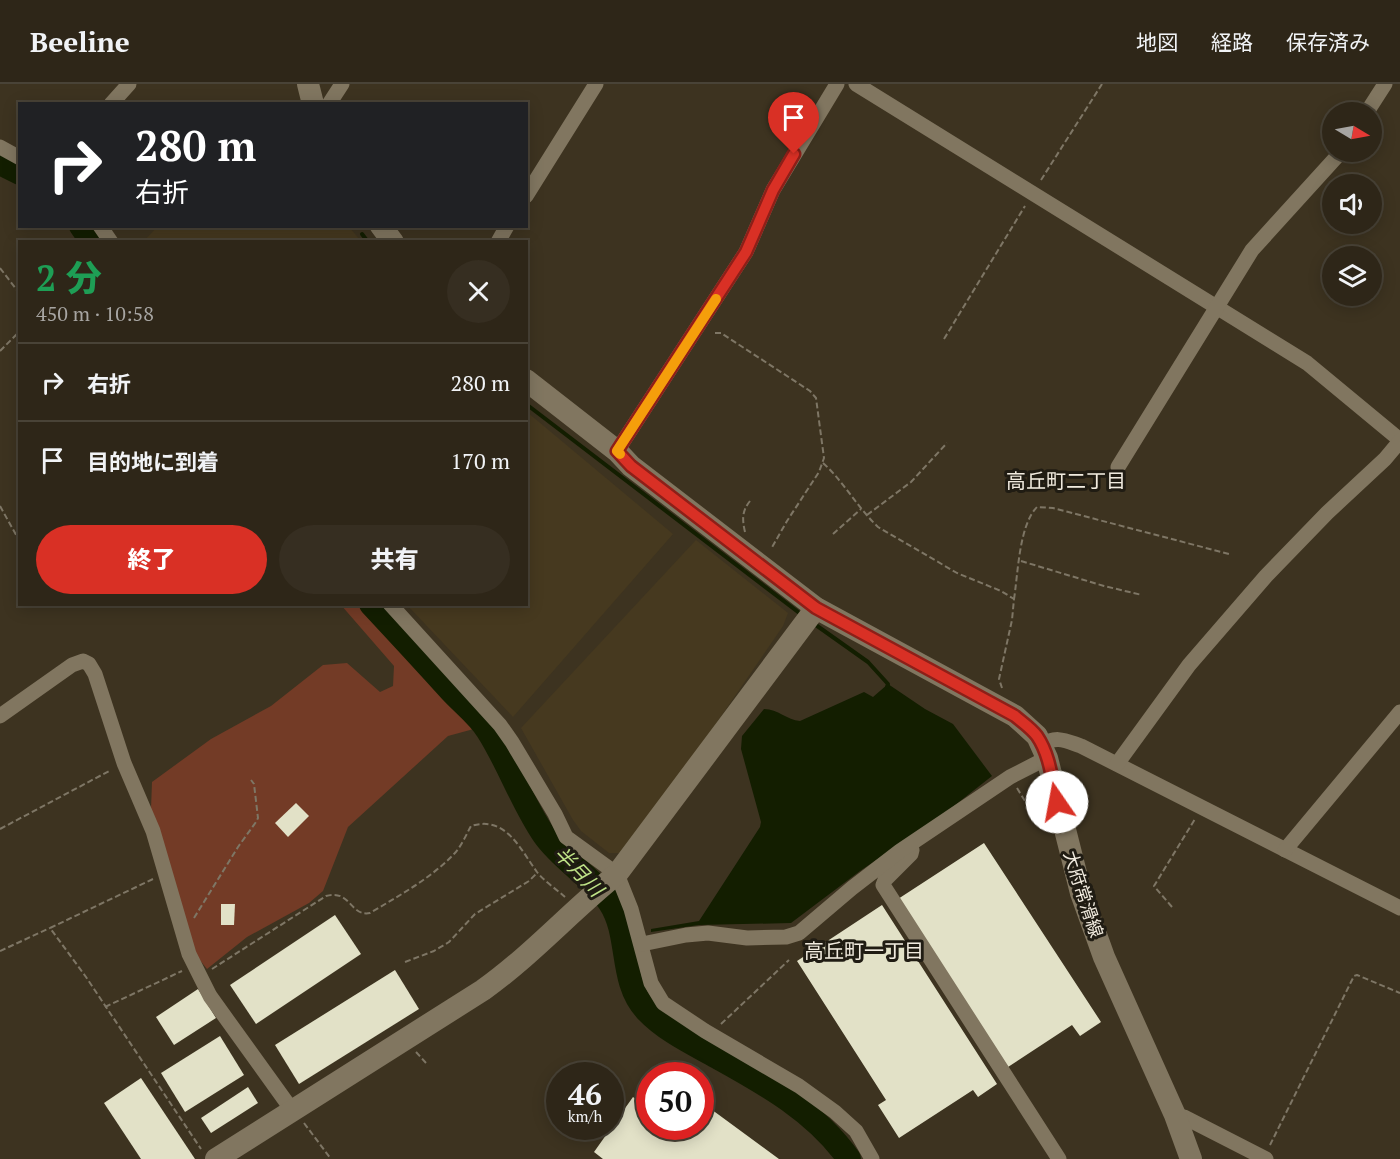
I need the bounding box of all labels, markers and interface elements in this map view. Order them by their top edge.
text: Beeline [30,23,130,60]
text: 地図 [1136,28,1178,56]
text: 経路 [1211,28,1253,56]
text: 保存済み [1286,28,1370,56]
pin [768,92,819,154]
icon: arrive [777,101,810,134]
north arrow [1322,102,1382,162]
map controls [1322,102,1382,306]
text: 280 m [135,117,256,173]
icon: right [36,126,114,204]
text: 右折 [135,174,189,210]
button: sound [1322,174,1382,234]
button: layers [1322,246,1382,306]
text: 2 分 [36,254,102,301]
button: close [447,260,510,323]
text: 450 m · 10:58 [36,300,154,327]
icon: right [36,366,69,399]
text: 280 m [450,368,510,397]
text: 右折 [87,369,131,398]
icon: arrive [36,444,69,477]
text: 170 m [450,446,510,475]
text: 目的地に到着 [87,447,219,476]
district label: 高丘町二丁目 [1006,467,1126,494]
button: 終了 [36,525,267,594]
button: 共有 [279,525,510,594]
position arrow [1025,770,1089,834]
water label: 半月川 [548,840,611,903]
street label: 大府常滑線 [1059,847,1109,941]
district label: 高丘町一丁目 [804,937,924,964]
speed limit sign: 50 [636,1062,714,1140]
text: 46 [568,1074,602,1114]
text: km/h [568,1106,602,1126]

